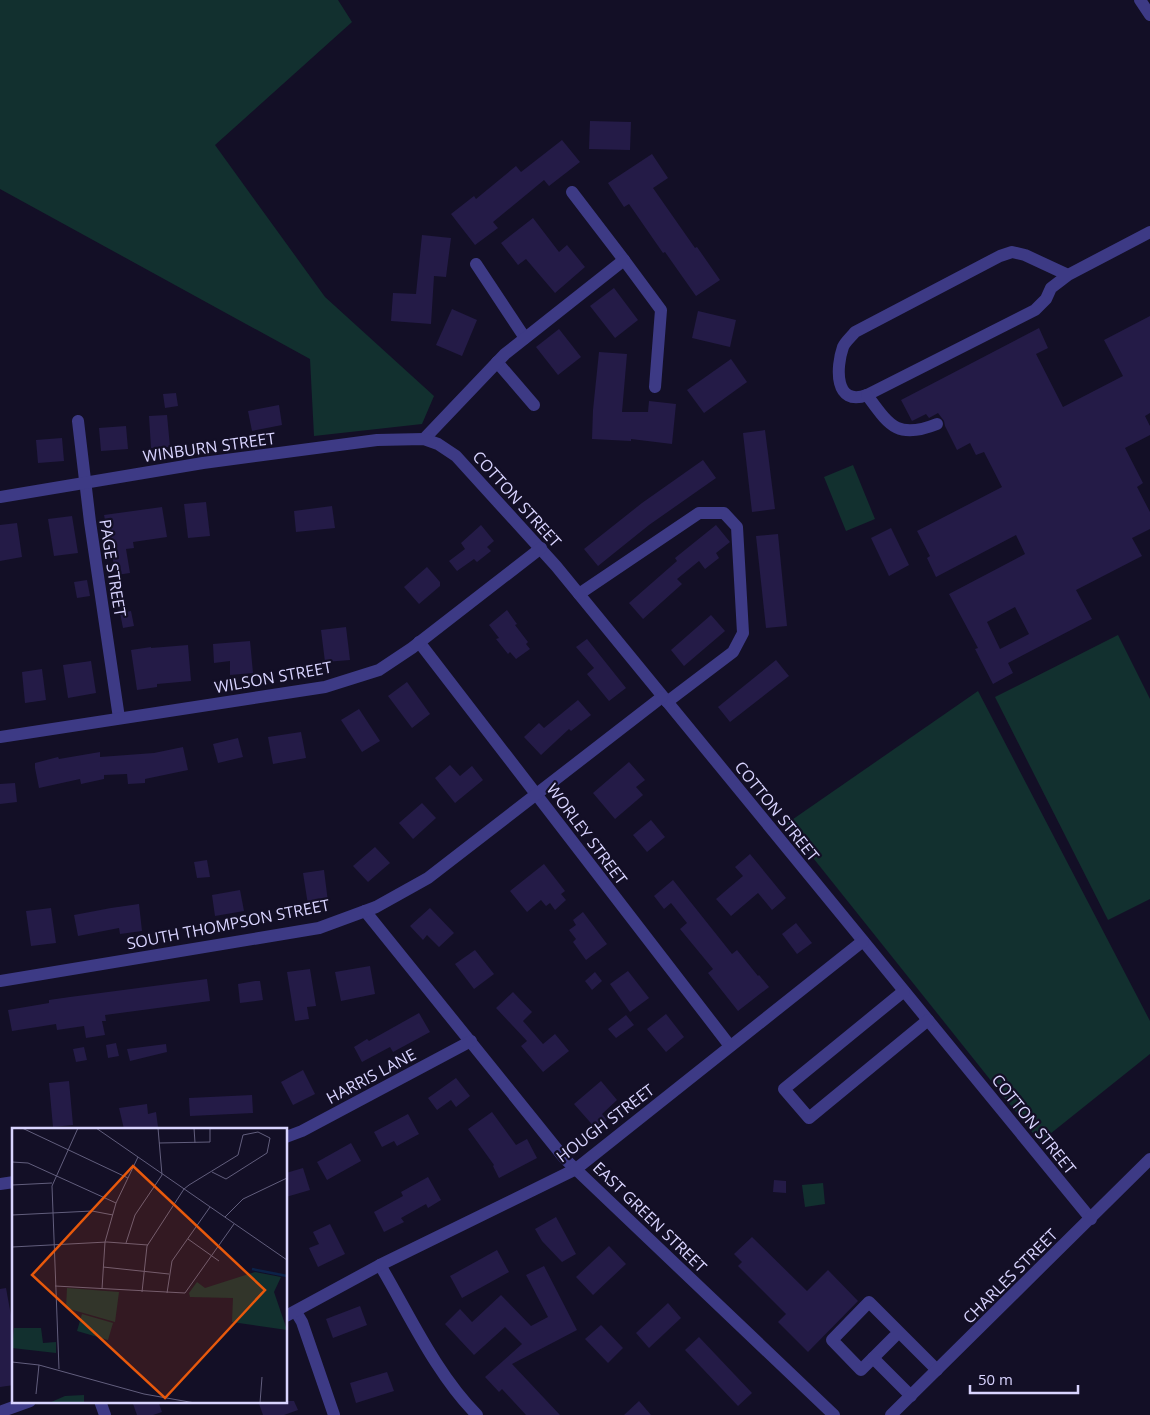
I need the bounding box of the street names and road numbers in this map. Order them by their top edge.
street label: WINBURN STREET [141,427,277,467]
street label: COTTON STREET [468,446,566,552]
street label: PAGE STREET [94,518,132,619]
street label: WILSON STREET [212,656,334,698]
street label: COTTON STREET [730,756,824,866]
street label: WORLEY STREET [542,779,632,889]
street label: SOUTH THOMPSON STREET [125,893,331,954]
street label: HARRIS LANE [322,1043,420,1109]
street label: COTTON STREET [987,1069,1081,1179]
street label: HOUGH STREET [551,1079,659,1167]
street label: EAST GREEN STREET [588,1157,712,1277]
street label: CHARLES STREET [958,1224,1062,1328]

